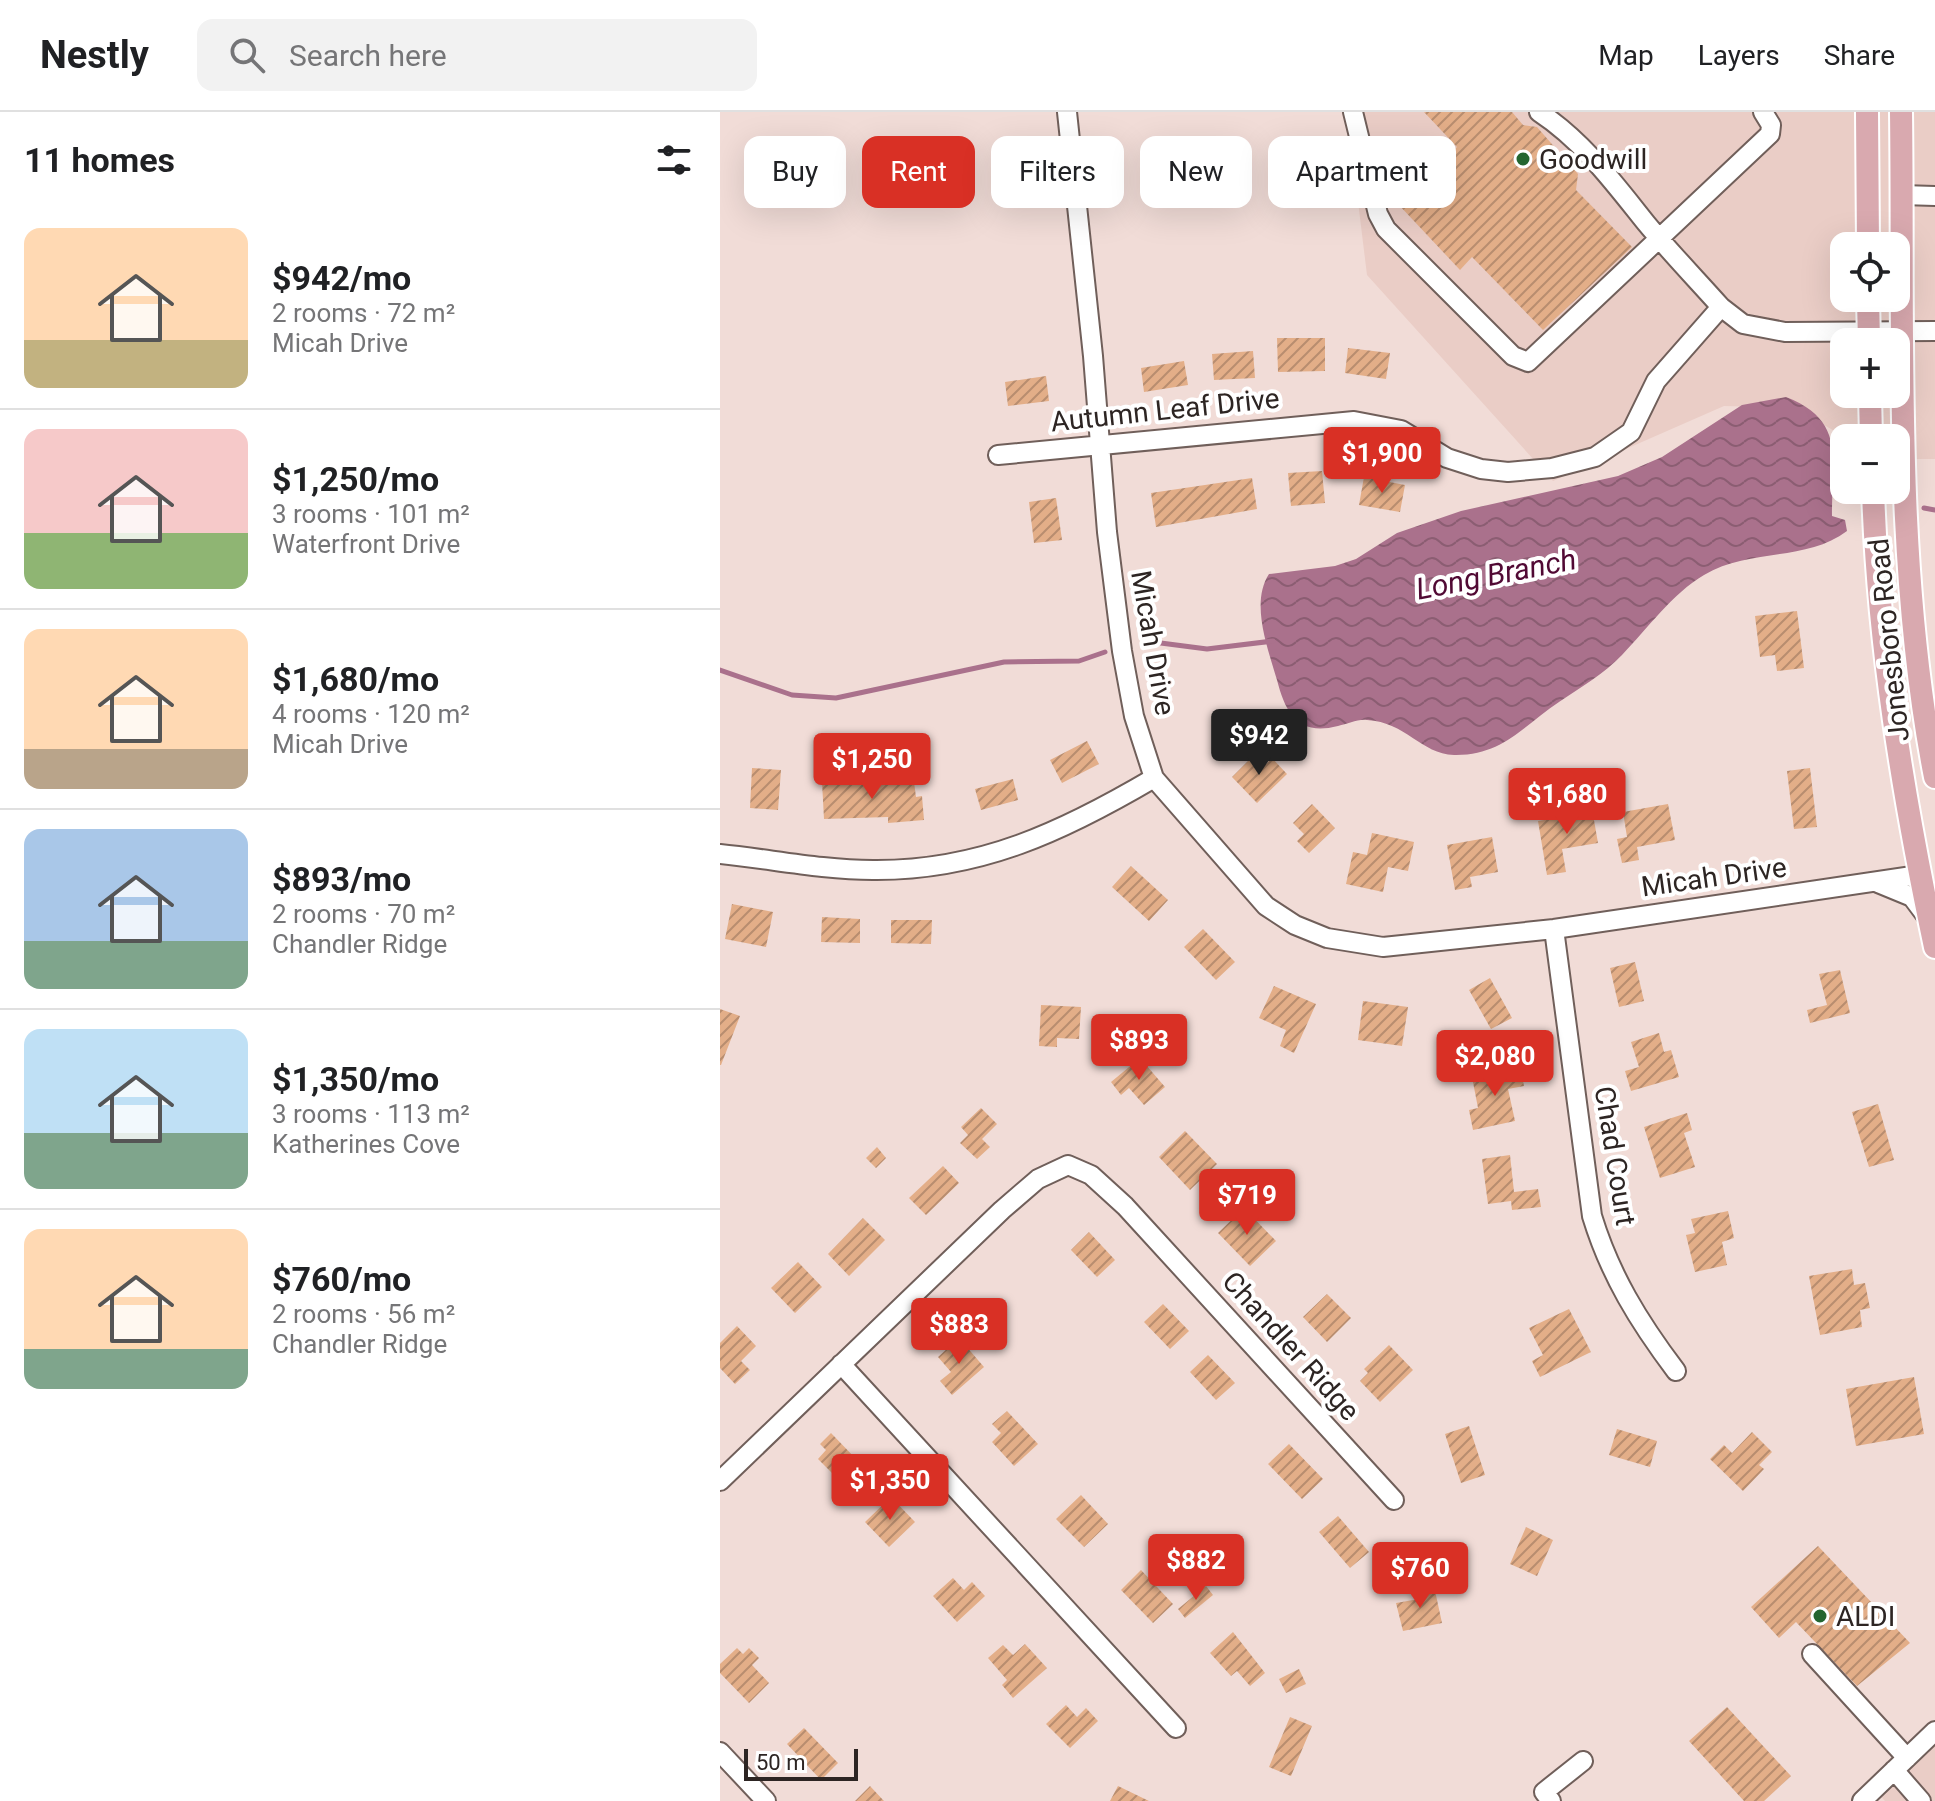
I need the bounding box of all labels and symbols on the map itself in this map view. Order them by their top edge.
place label: Goodwill [1539,143,1647,176]
marker: Goodwill [1514,150,1532,168]
street label: Autumn Leaf Drive [1049,382,1281,438]
pin: $1,900 [1317,427,1447,495]
street label: Jonesboro Road [1862,537,1916,743]
water label: Long Branch [1413,541,1579,607]
street label: Micah Drive [1124,568,1182,718]
pin: $942 [1212,709,1306,777]
pin: $1,250 [807,733,937,801]
pin: $1,680 [1502,768,1632,836]
street label: Micah Drive [1639,850,1789,904]
pin: $893 [1092,1014,1186,1082]
pin: $2,080 [1430,1030,1560,1098]
street label: Chad Court [1588,1084,1642,1228]
pin: $719 [1200,1169,1294,1237]
street label: Chandler Ridge [1216,1265,1366,1427]
pin: $883 [912,1298,1006,1366]
pin: $1,350 [825,1454,955,1522]
pin: $882 [1149,1534,1243,1602]
pin: $760 [1373,1542,1467,1610]
place label: ALDI [1836,1600,1895,1633]
marker: ALDI [1811,1607,1829,1625]
scale bar [744,1745,858,1781]

